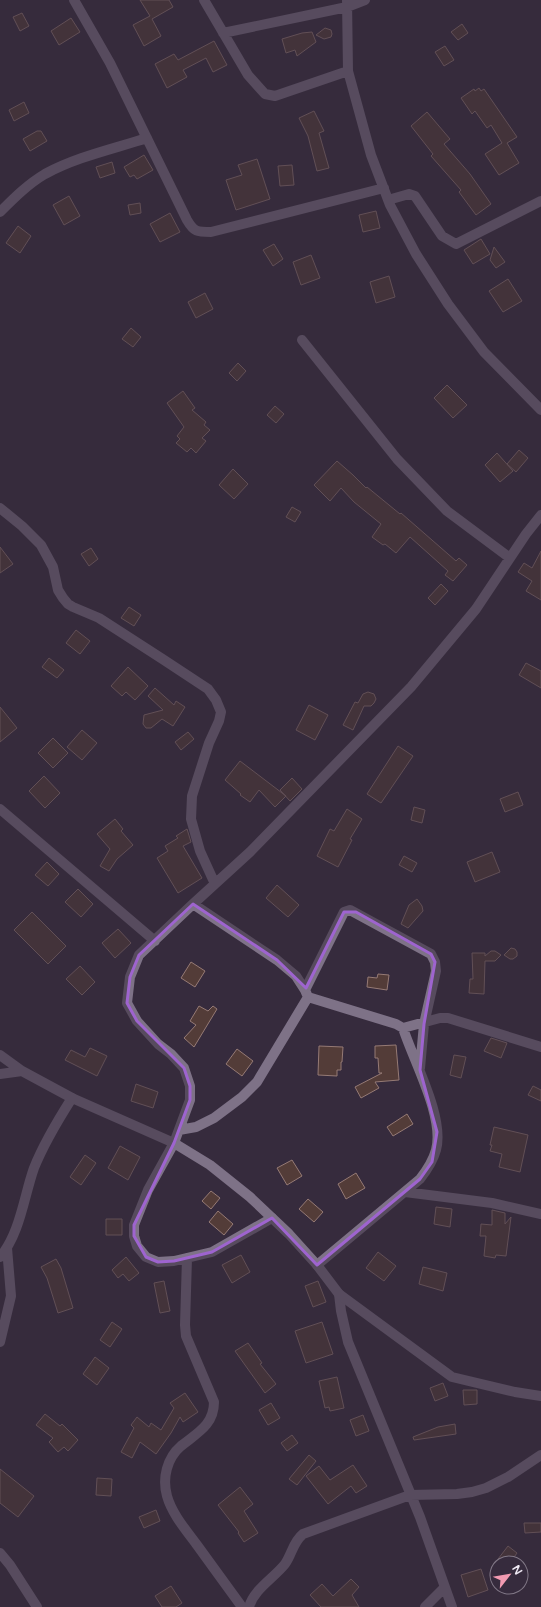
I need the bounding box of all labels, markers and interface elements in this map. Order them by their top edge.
north arrow [489,1555,529,1595]
text: N [509,1563,525,1577]

